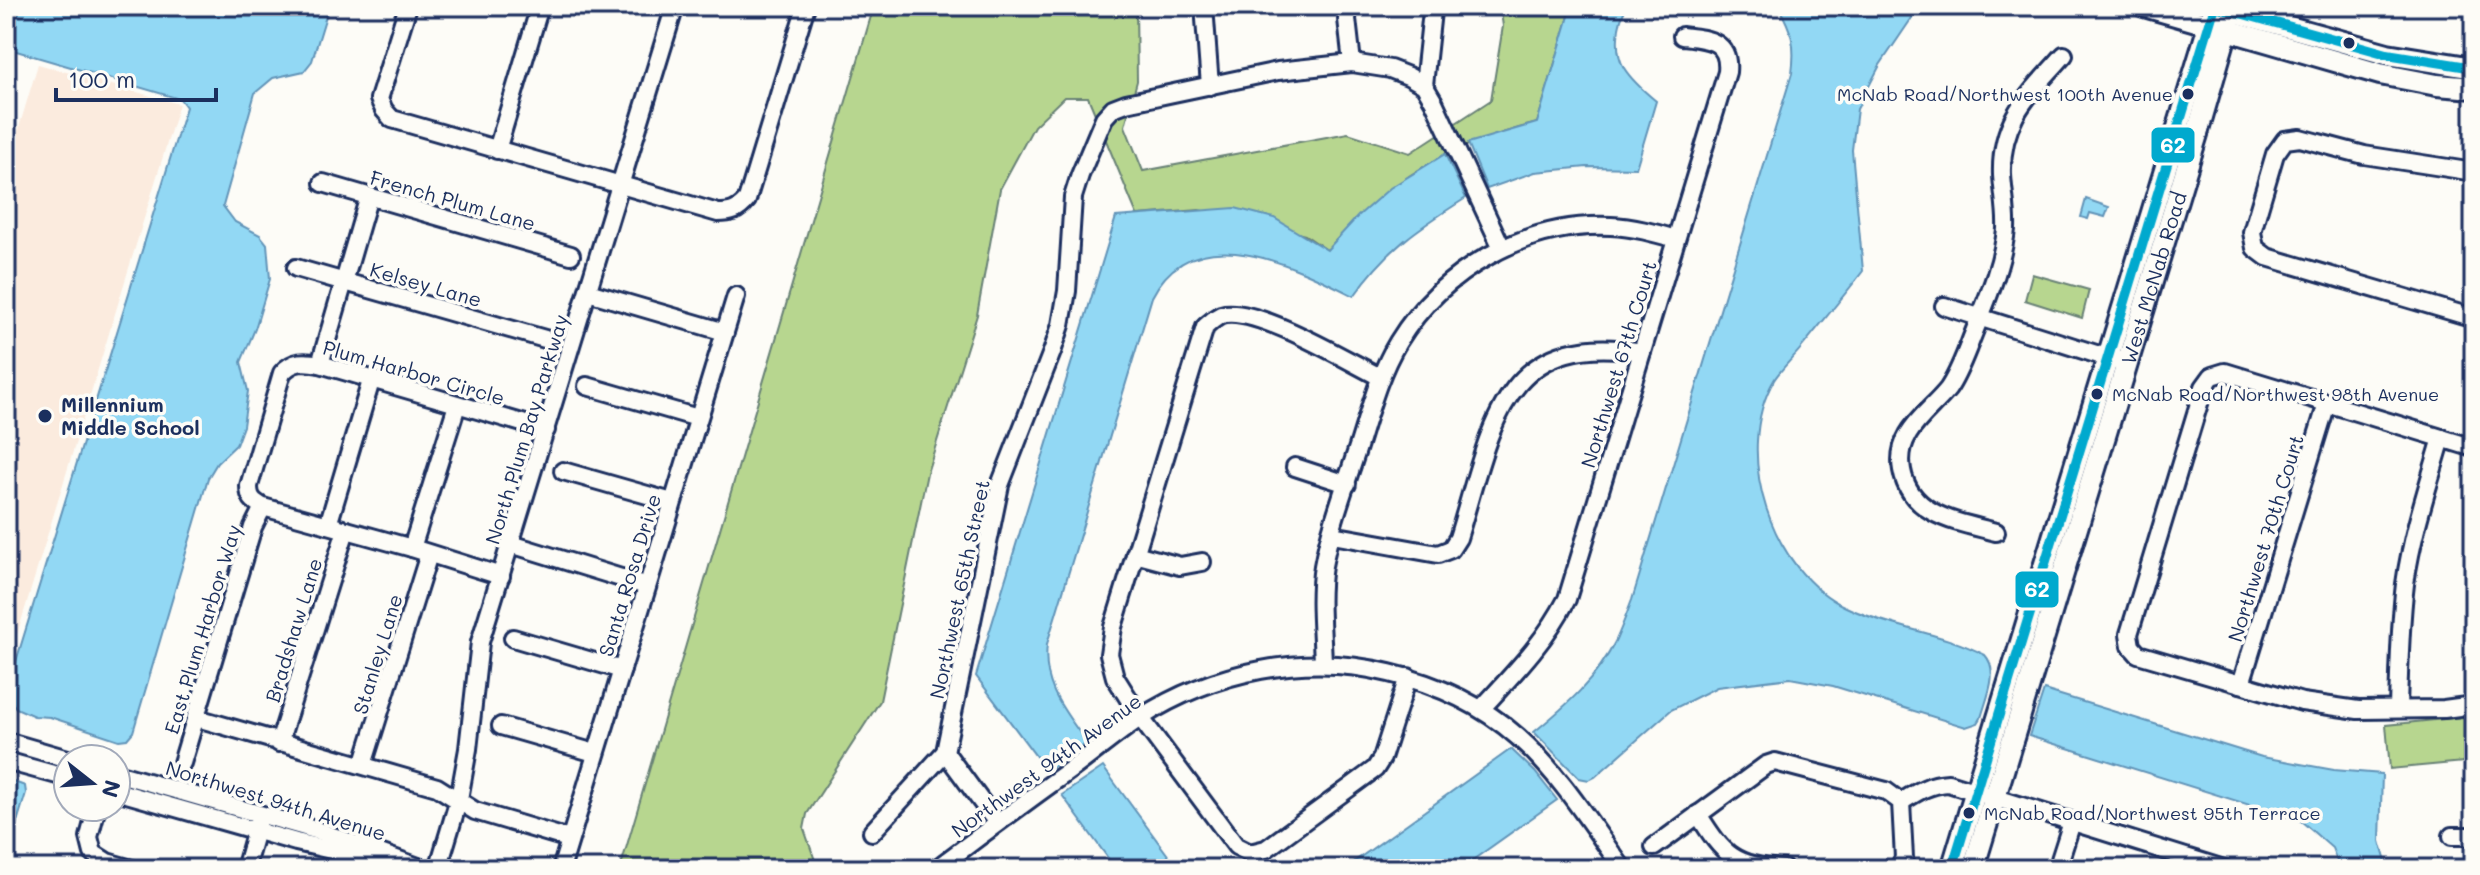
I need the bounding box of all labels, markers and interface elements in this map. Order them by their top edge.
unlabelled marker [2341,35,2357,51]
scale bar [56,52,216,102]
text: 100 m [68,63,135,94]
place label: McNab Road/Northwest 100th Avenue [1837,82,2173,106]
marker: McNab Road/Northwest 100th Avenue [2180,86,2196,102]
line badge: 62 [2150,126,2196,164]
text: 62 [2160,130,2186,159]
street label: French Plum Lane [367,164,539,236]
street label: West McNab Road [2115,189,2192,367]
street label: Kelsey Lane [367,256,485,312]
street label: Northwest 67th Court [1574,257,1662,471]
street label: North Plum Bay Parkway [479,311,573,547]
street label: Plum Harbor Circle [320,334,508,410]
place label: McNab Road/Northwest 98th Avenue [2112,382,2439,406]
marker: McNab Road/Northwest 98th Avenue [2089,386,2105,402]
place label: Millennium Middle School [61,391,200,440]
marker: Millennium Middle School [36,407,54,425]
street label: Northwest 70th Court [2221,431,2309,645]
street label: Northwest 65th Street [923,477,995,701]
street label: Santa Rosa Drive [592,491,666,659]
street label: East Plum Harbor Way [158,521,246,737]
street label: Bradshaw Lane [259,555,327,705]
line badge: 62 [2014,570,2060,609]
text: 62 [2024,574,2050,603]
street label: Stanley Lane [346,591,408,717]
street label: Northwest 94th Avenue [946,687,1146,843]
north arrow [52,743,132,823]
street label: Northwest 94th Avenue [163,754,389,846]
text: N [95,777,128,801]
place label: McNab Road/Northwest 95th Terrace [1984,801,2321,825]
marker: McNab Road/Northwest 95th Terrace [1961,805,1977,821]

